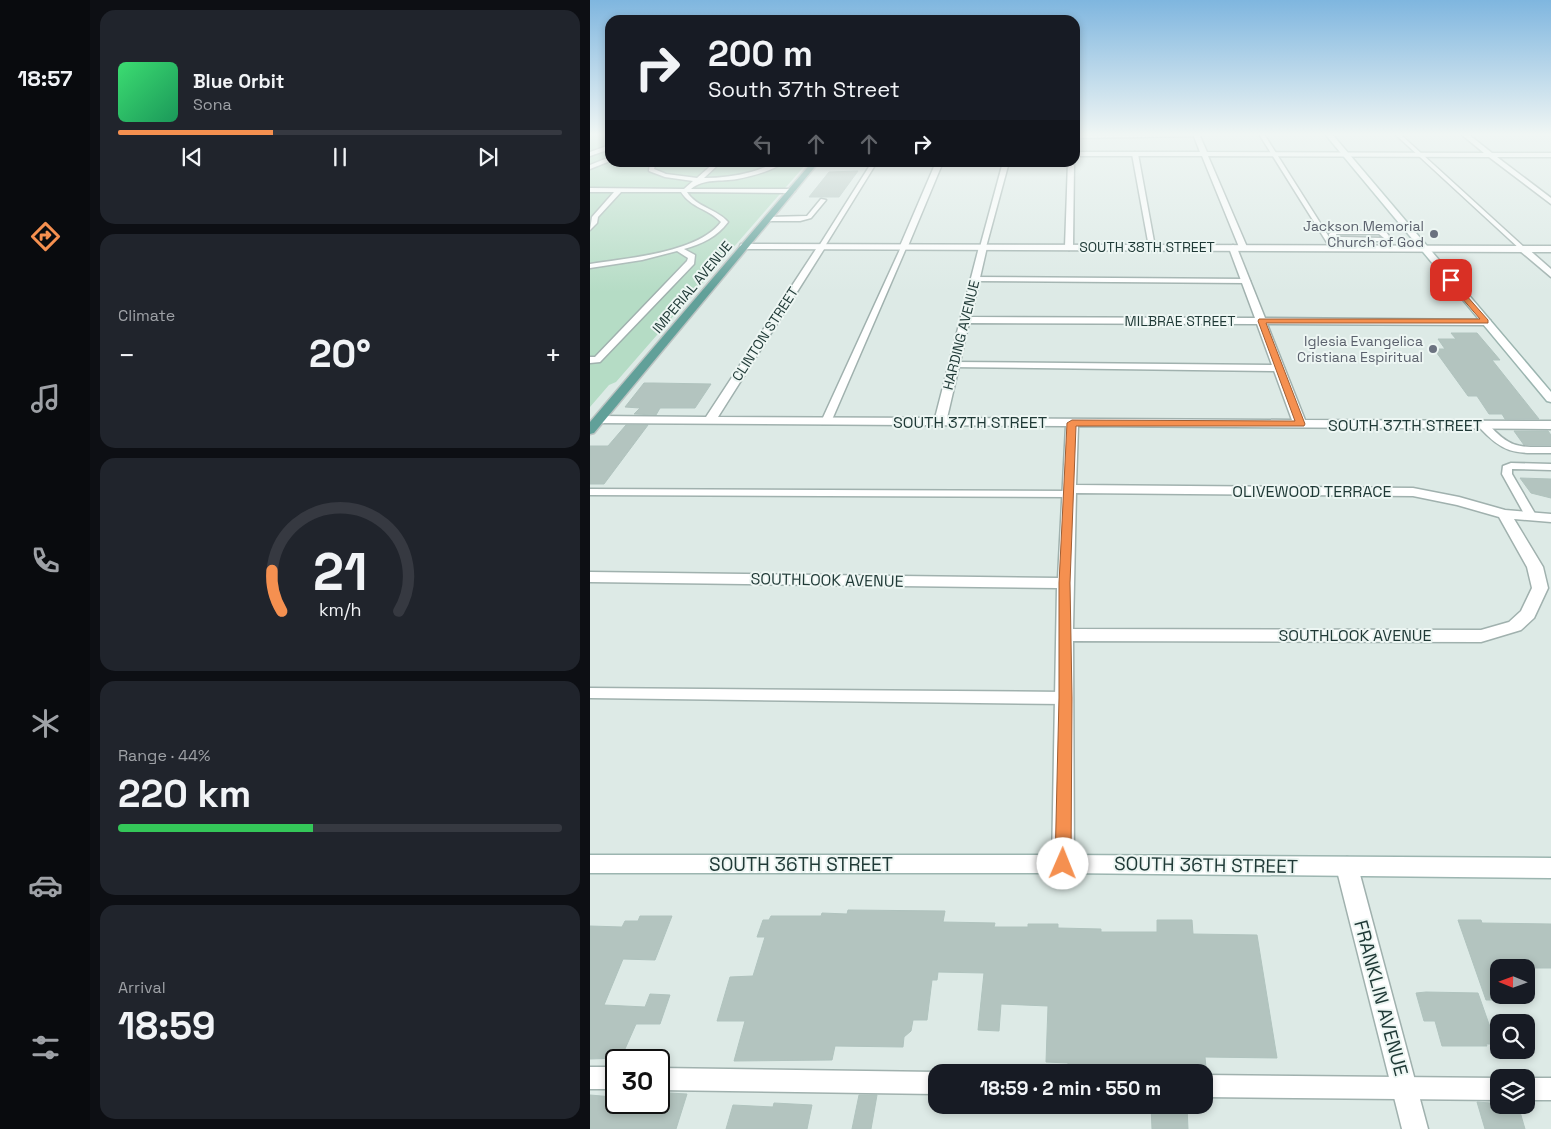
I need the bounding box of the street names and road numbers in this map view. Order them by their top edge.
street label: IMPERIAL AVENUE [648,237,736,337]
street label: SOUTH 38TH STREET [1079,238,1215,256]
street label: HARDING AVENUE [939,278,983,392]
street label: CLINTON STREET [728,284,802,384]
street label: MILBRAE STREET [1125,312,1235,330]
street label: SOUTH 37TH STREET [893,412,1047,433]
street label: SOUTH 37TH STREET [1328,415,1482,436]
street label: OLIVEWOOD TERRACE [1232,481,1392,502]
street label: SOUTHLOOK AVENUE [750,568,904,592]
street label: SOUTHLOOK AVENUE [1279,625,1432,646]
street label: SOUTH 36TH STREET [1114,851,1298,879]
street label: SOUTH 36TH STREET [709,852,893,877]
street label: FRANKLIN AVENUE [1348,917,1414,1079]

